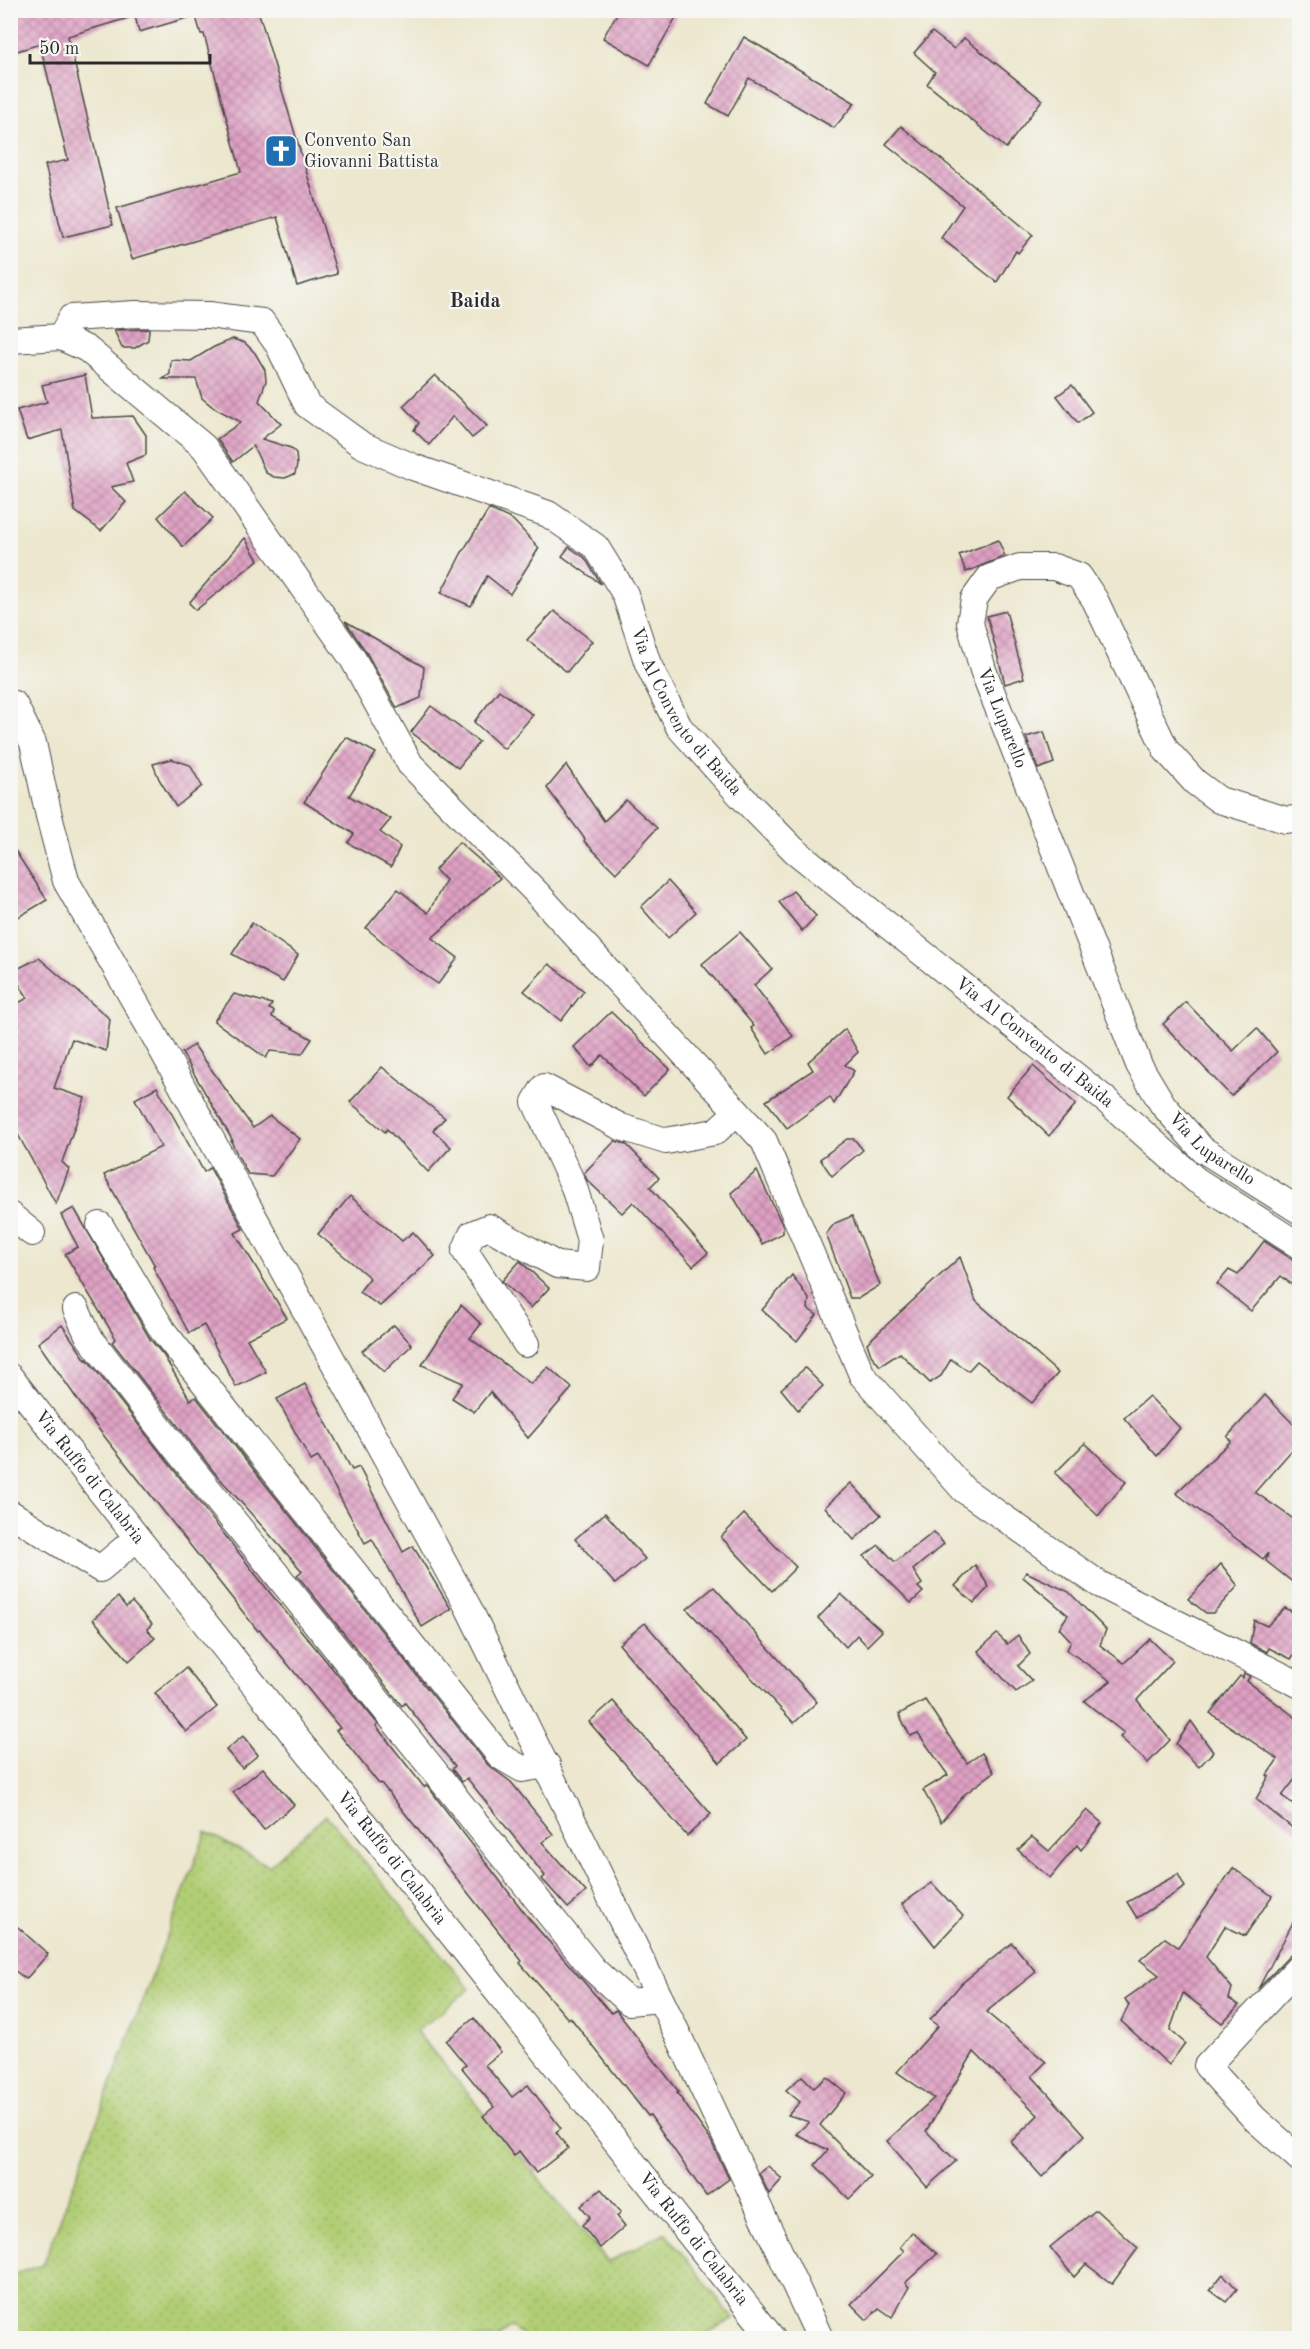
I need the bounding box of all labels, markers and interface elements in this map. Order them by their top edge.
scale bar [30,27,210,65]
text: 50 m [39,40,79,58]
place label: Convento San Giovanni Battista [304,132,439,171]
church icon: Convento San Giovanni Battista [263,133,299,169]
district label: Baida [449,292,501,312]
street label: Via Al Convento di Baida [628,625,745,799]
street label: Via Luparello [974,665,1030,771]
street label: Via Al Convento di Baida [952,974,1117,1111]
street label: Via Luparello [1165,1109,1258,1189]
street label: Via Ruffo di Calabria [31,1407,148,1548]
street label: Via Ruffo di Calabria [333,1788,450,1928]
street label: Via Ruffo di Calabria [635,2169,752,2309]

